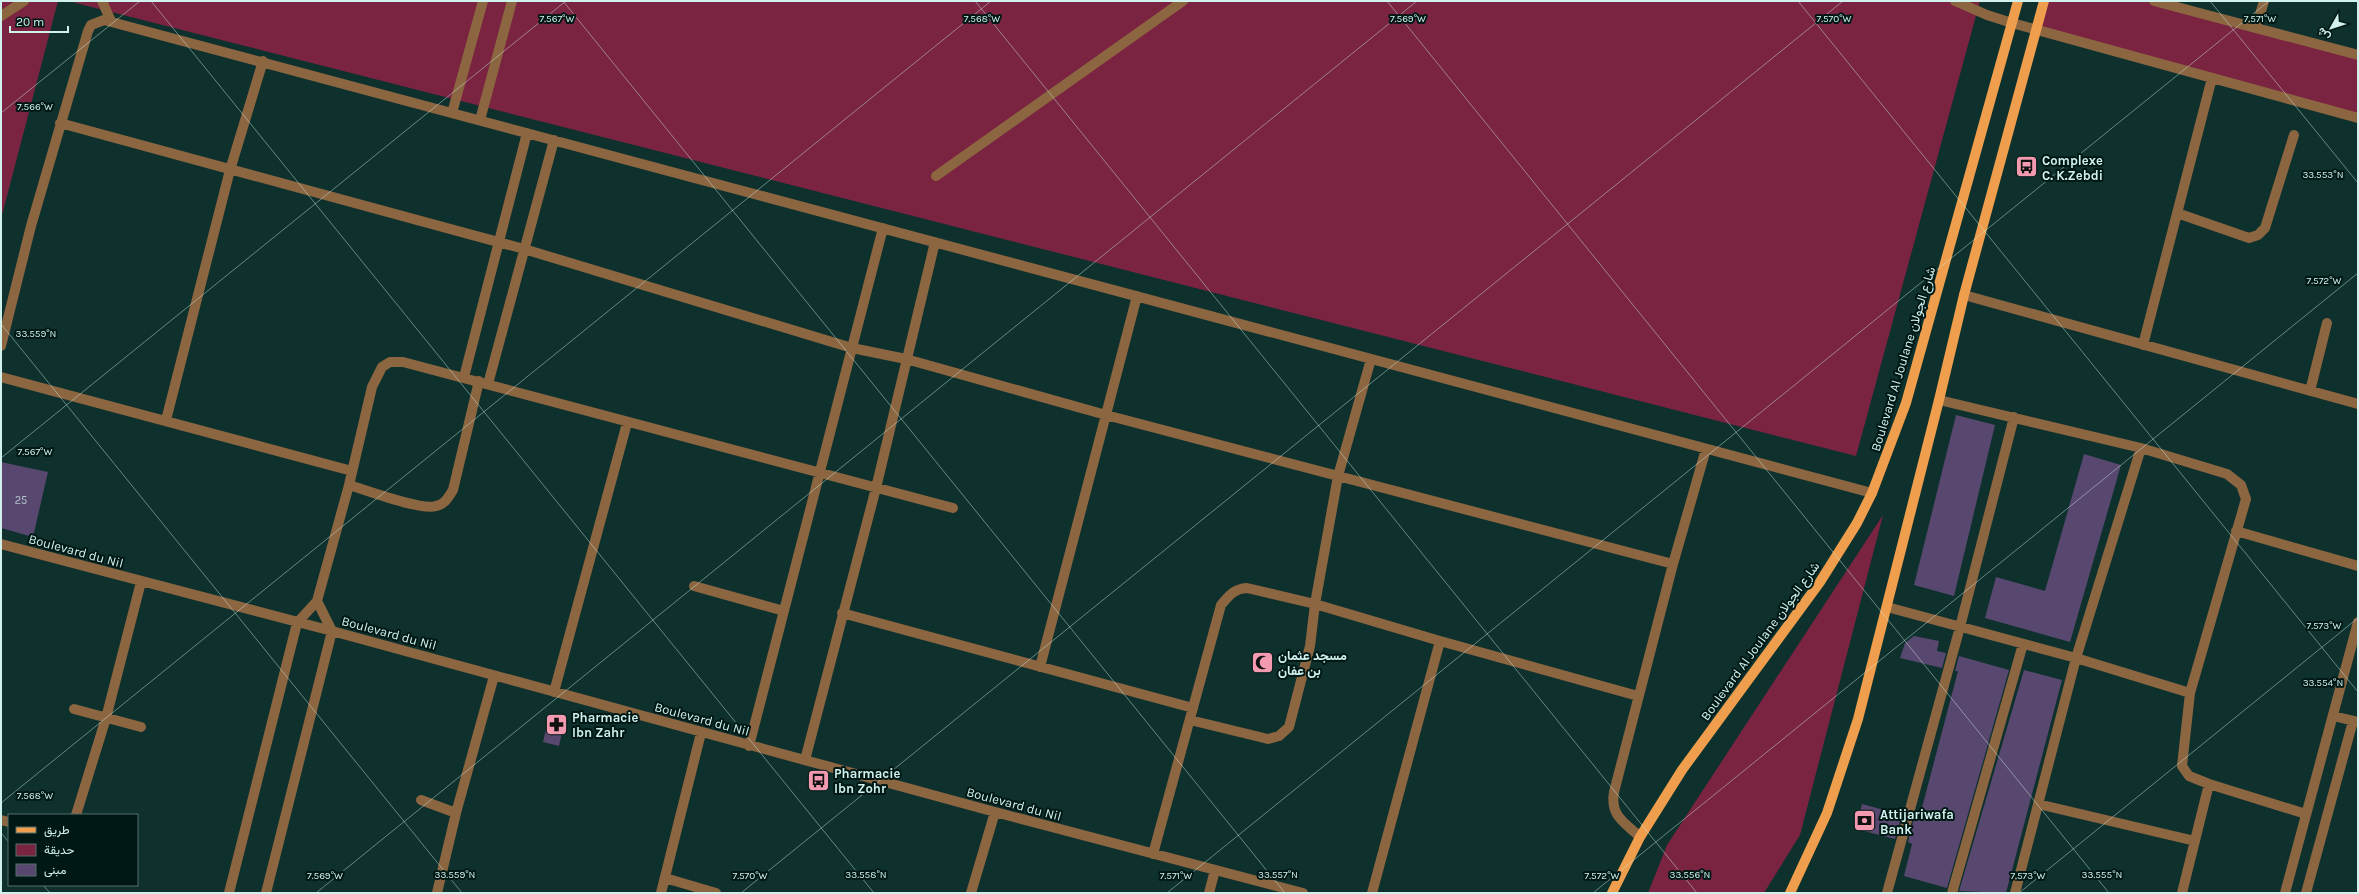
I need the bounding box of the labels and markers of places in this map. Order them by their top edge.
place label: Complexe C. K.Zebdi [2042,153,2103,183]
bus stop icon: Complexe C. K.Zebdi [2013,154,2039,180]
place label: مسجد عثمان بن عفان [1278,648,1347,678]
mosque icon: مسجد عثمان بن عفان [1250,649,1276,675]
place label: Pharmacie Ibn Zahr [572,710,638,740]
pharmacy icon: Pharmacie Ibn Zahr [543,711,569,737]
place label: Pharmacie Ibn Zohr [834,766,900,796]
bus stop icon: Pharmacie Ibn Zohr [806,767,832,793]
place label: Attijariwafa Bank [1880,807,1954,837]
bank icon: Attijariwafa Bank [1852,808,1878,834]

